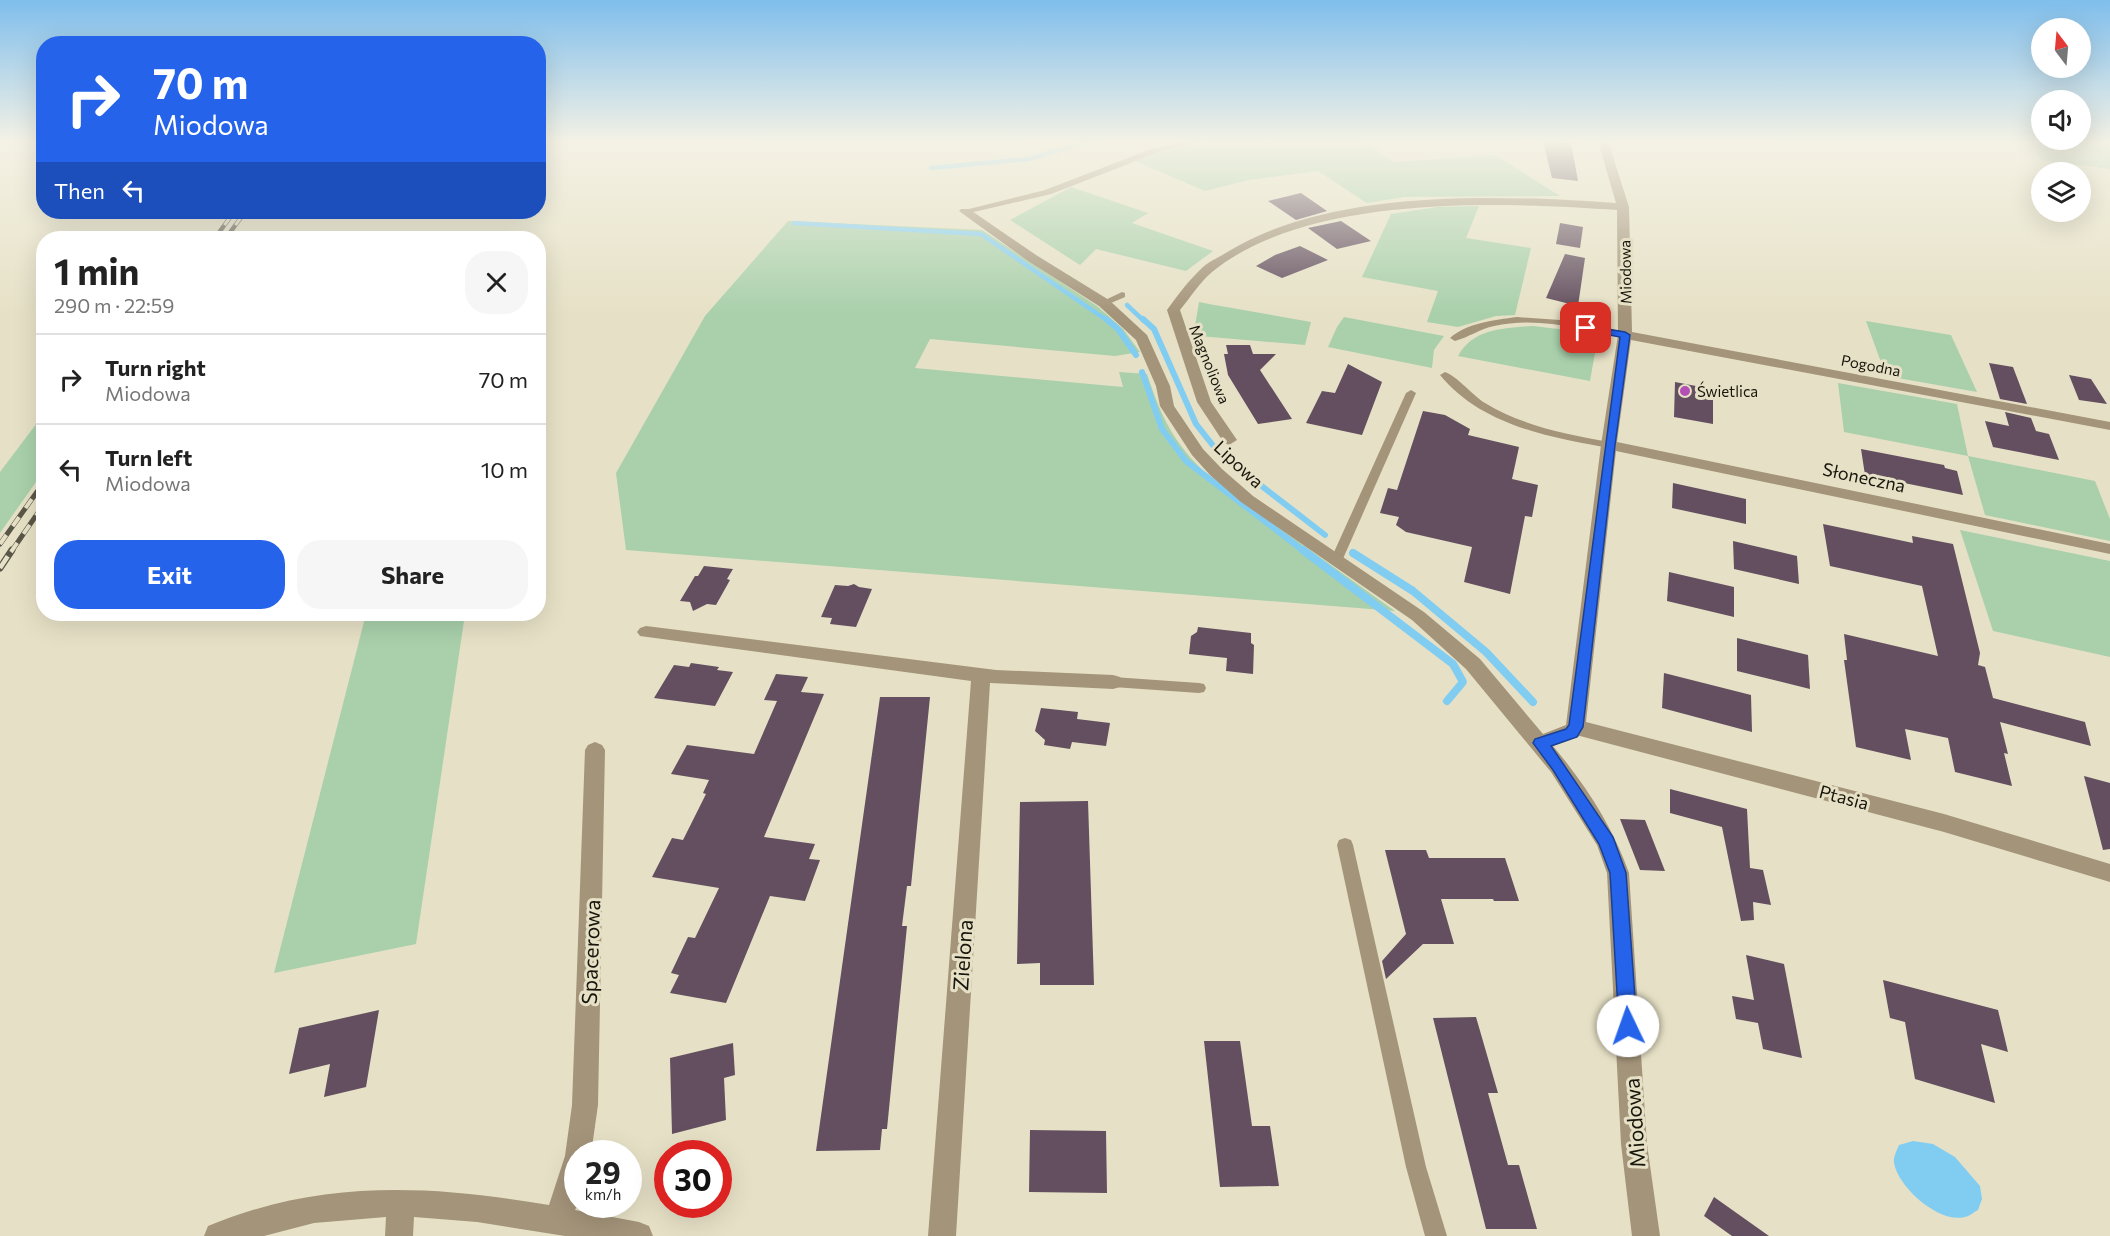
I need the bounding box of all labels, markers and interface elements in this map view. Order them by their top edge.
north arrow [2031,18,2091,78]
map controls [2031,18,2091,222]
text: 70 m [153,56,248,108]
icon: right [54,60,132,138]
button: sound [2031,90,2091,150]
text: Miodowa [153,108,269,141]
button: layers [2031,162,2091,222]
icon: left [117,174,150,207]
text: Then [54,177,105,204]
street label: Miodowa [1615,240,1635,304]
text: 1 min [54,248,139,292]
button: close [465,251,528,314]
text: 290 m · 22:59 [54,293,174,317]
pin [1560,302,1611,353]
icon: arrive [1569,311,1602,344]
street label: Magnoliowa [1186,322,1234,406]
street label: Pogodna [1840,350,1902,380]
text: Turn right [105,354,206,381]
icon: right [54,363,87,396]
text: 70 m [479,366,528,393]
text: Miodowa [105,381,191,405]
place label: Świetlica [1697,381,1758,400]
marker: Świetlica [1678,384,1692,398]
street label: Lipowa [1210,436,1268,492]
text: Turn left [105,444,192,471]
icon: left [54,453,87,486]
text: 10 m [481,456,528,483]
street label: Słoneczna [1821,457,1907,497]
text: Miodowa [105,471,191,495]
button: Exit [54,540,285,609]
button: Share [297,540,528,609]
street label: Ptasia [1817,780,1871,814]
street label: Spacerowa [576,899,604,1005]
street label: Zielona [947,918,977,992]
position arrow [1596,994,1660,1058]
street label: Miodowa [1618,1077,1650,1169]
speed limit sign: 30 [654,1140,732,1218]
text: 29 [585,1153,621,1190]
text: km/h [585,1185,621,1203]

